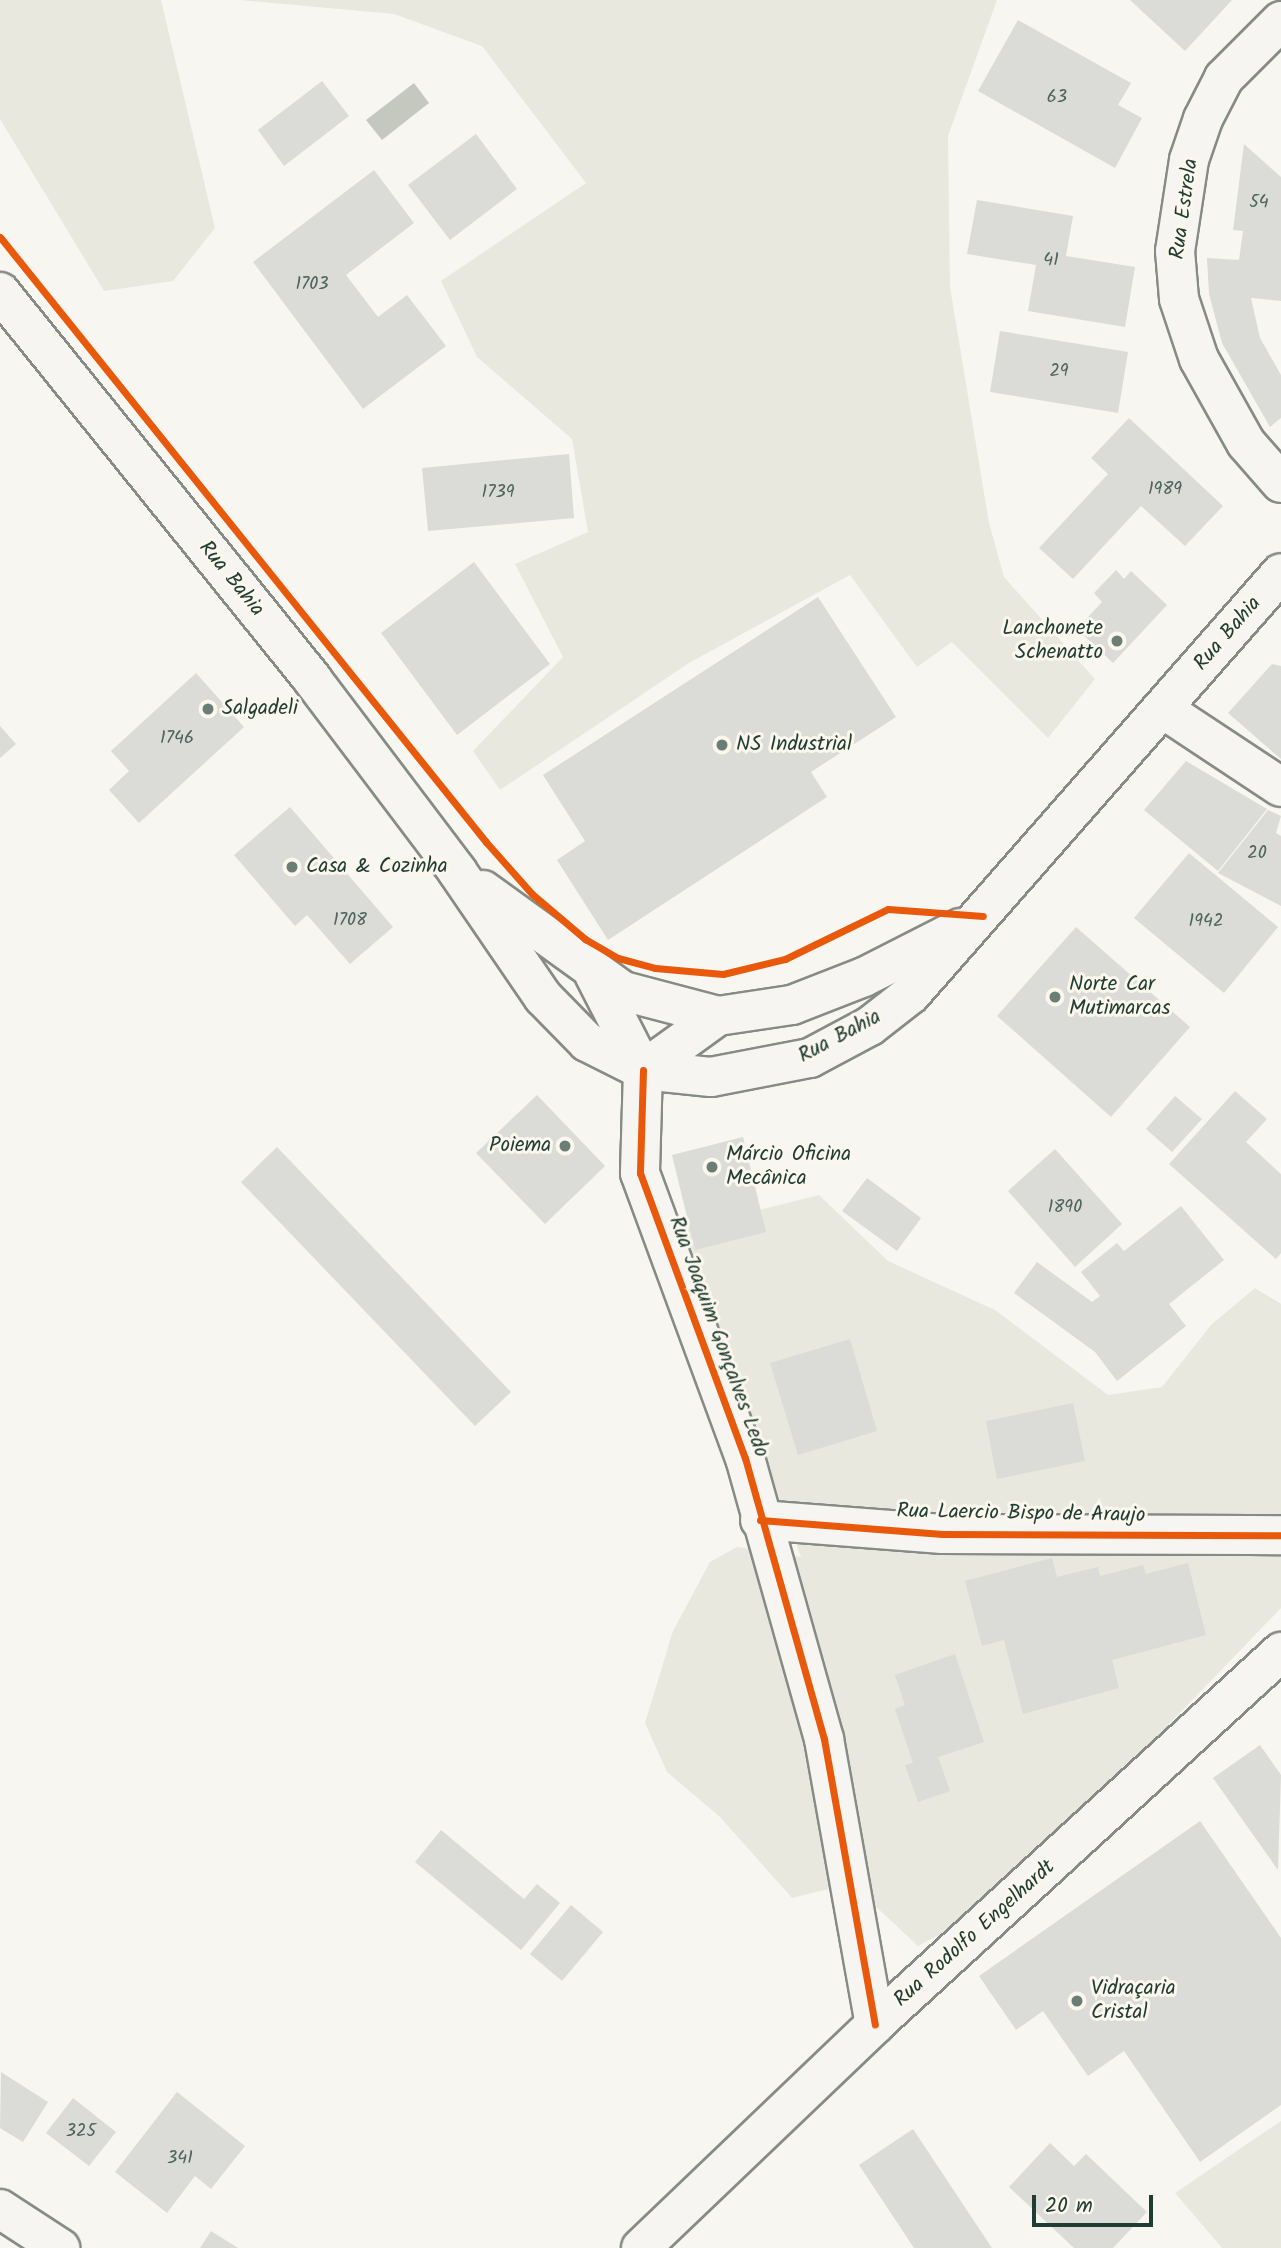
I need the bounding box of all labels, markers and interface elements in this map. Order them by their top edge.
house number: 63 [1047,87,1067,109]
street label: Rua Estrela [1165,157,1205,261]
house number: 54 [1249,192,1269,214]
house number: 41 [1043,250,1059,272]
house number: 1703 [295,274,329,296]
house number: 29 [1049,361,1069,383]
house number: 1989 [1148,479,1182,501]
house number: 1739 [481,482,515,504]
street label: Rua Bahia [193,536,269,622]
street label: Rua Bahia [1189,592,1267,676]
place label: Lanchonete Schenatto [1002,616,1103,666]
marker: Lanchonete Schenatto [1109,633,1125,649]
place label: Salgadeli [222,696,298,722]
marker: Salgadeli [200,701,216,717]
house number: 1746 [160,728,194,750]
place label: NS Industrial [736,732,852,758]
marker: NS Industrial [714,737,730,753]
house number: 20 [1247,843,1267,865]
place label: Casa & Cozinha [306,854,447,880]
marker: Casa & Cozinha [284,859,300,875]
house number: 1708 [333,910,367,932]
house number: 1942 [1189,911,1223,933]
place label: Norte Car Mutimarcas [1069,972,1170,1022]
marker: Norte Car Mutimarcas [1047,989,1063,1005]
street label: Rua Bahia [794,1005,886,1069]
place label: Poiema [489,1133,551,1159]
marker: Poiema [557,1138,573,1154]
place label: Márcio Oficina Mecânica [726,1142,851,1192]
marker: Márcio Oficina Mecânica [704,1159,720,1175]
house number: 1890 [1048,1197,1082,1219]
street label: Rua Joaquim Gonçalves Ledo [663,1213,773,1461]
street label: Rua Laercio Bispo de Araujo [896,1499,1146,1529]
street label: Rua Rodolfo Engelhardt [889,1855,1061,2013]
place label: Vidraçaria Cristal [1091,1976,1175,2026]
marker: Vidraçaria Cristal [1069,1993,1085,2009]
house number: 325 [66,2121,96,2143]
house number: 341 [167,2148,193,2170]
scale bar [1036,2182,1157,2226]
text: 20 m [1045,2190,1093,2223]

